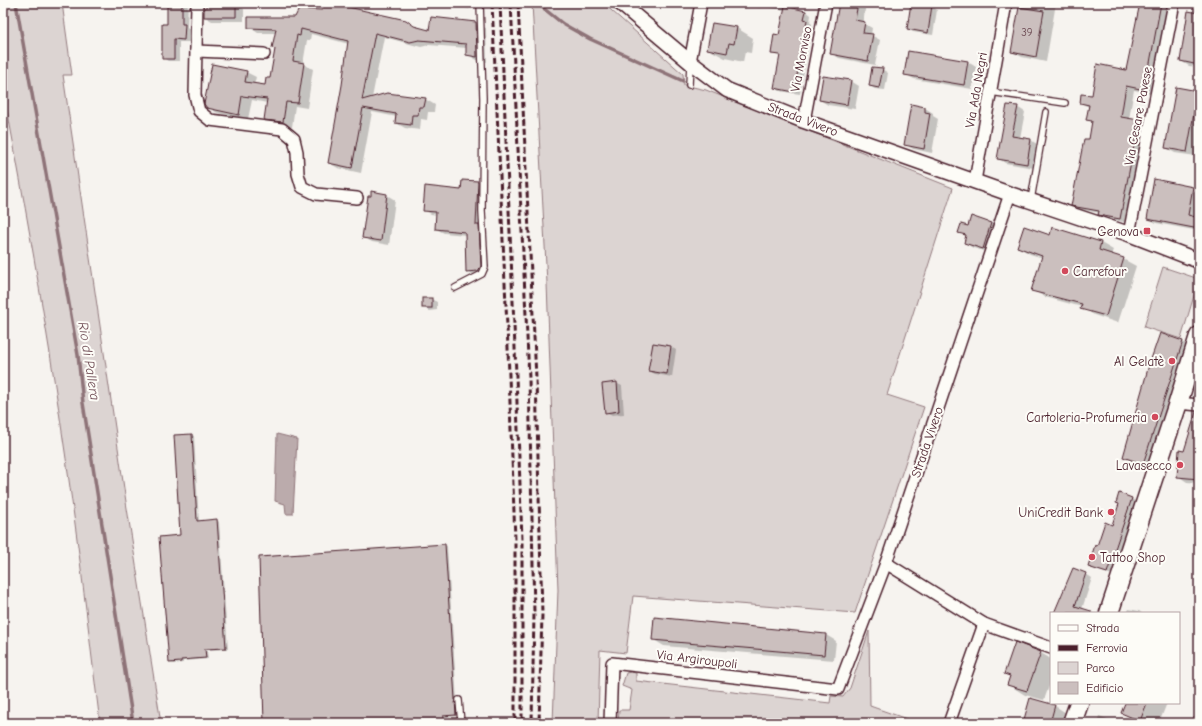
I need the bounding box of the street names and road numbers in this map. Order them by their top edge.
street label: Via Monviso [787,25,815,93]
street label: Via Ada Negri [962,51,990,129]
street label: Via Cesare Pavese [1121,65,1155,167]
street label: Strada Vivero [766,99,840,139]
street label: Strada Vivero [908,405,946,479]
street label: Via Argiroupoli [656,647,738,671]

